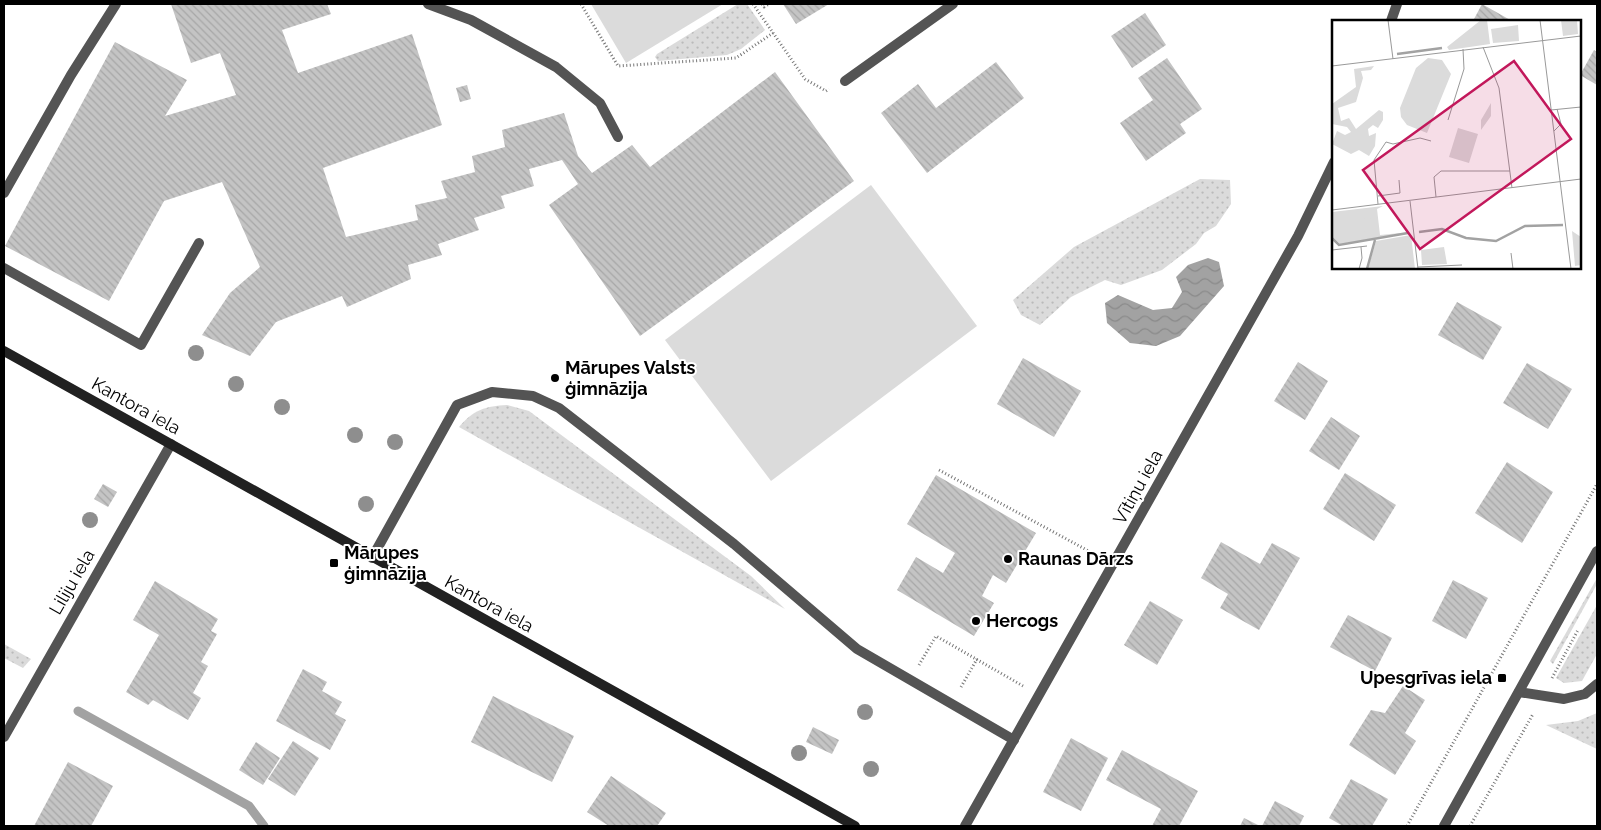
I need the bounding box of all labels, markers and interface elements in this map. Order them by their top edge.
inset map [1332,20,1581,269]
place label: Mārupes Valsts ģimnāzija [565,357,696,399]
marker: Mārupes Valsts ģimnāzija [549,372,561,384]
street label: Kantora iela [88,373,184,439]
street label: Vītiņu iela [1109,446,1167,528]
place label: Mārupes ģimnāzija [344,542,426,584]
street label: Liliju iela [45,545,99,618]
place label: Raunas Dārzs [1018,548,1134,569]
marker: Raunas Dārzs [1002,553,1014,565]
marker: Mārupes ģimnāzija [328,557,340,569]
street label: Kantora iela [441,571,537,637]
place label: Hercogs [986,610,1058,631]
marker: Hercogs [970,615,982,627]
place label: Upesgrīvas iela [1360,667,1492,688]
marker: Upesgrīvas iela [1496,672,1508,684]

